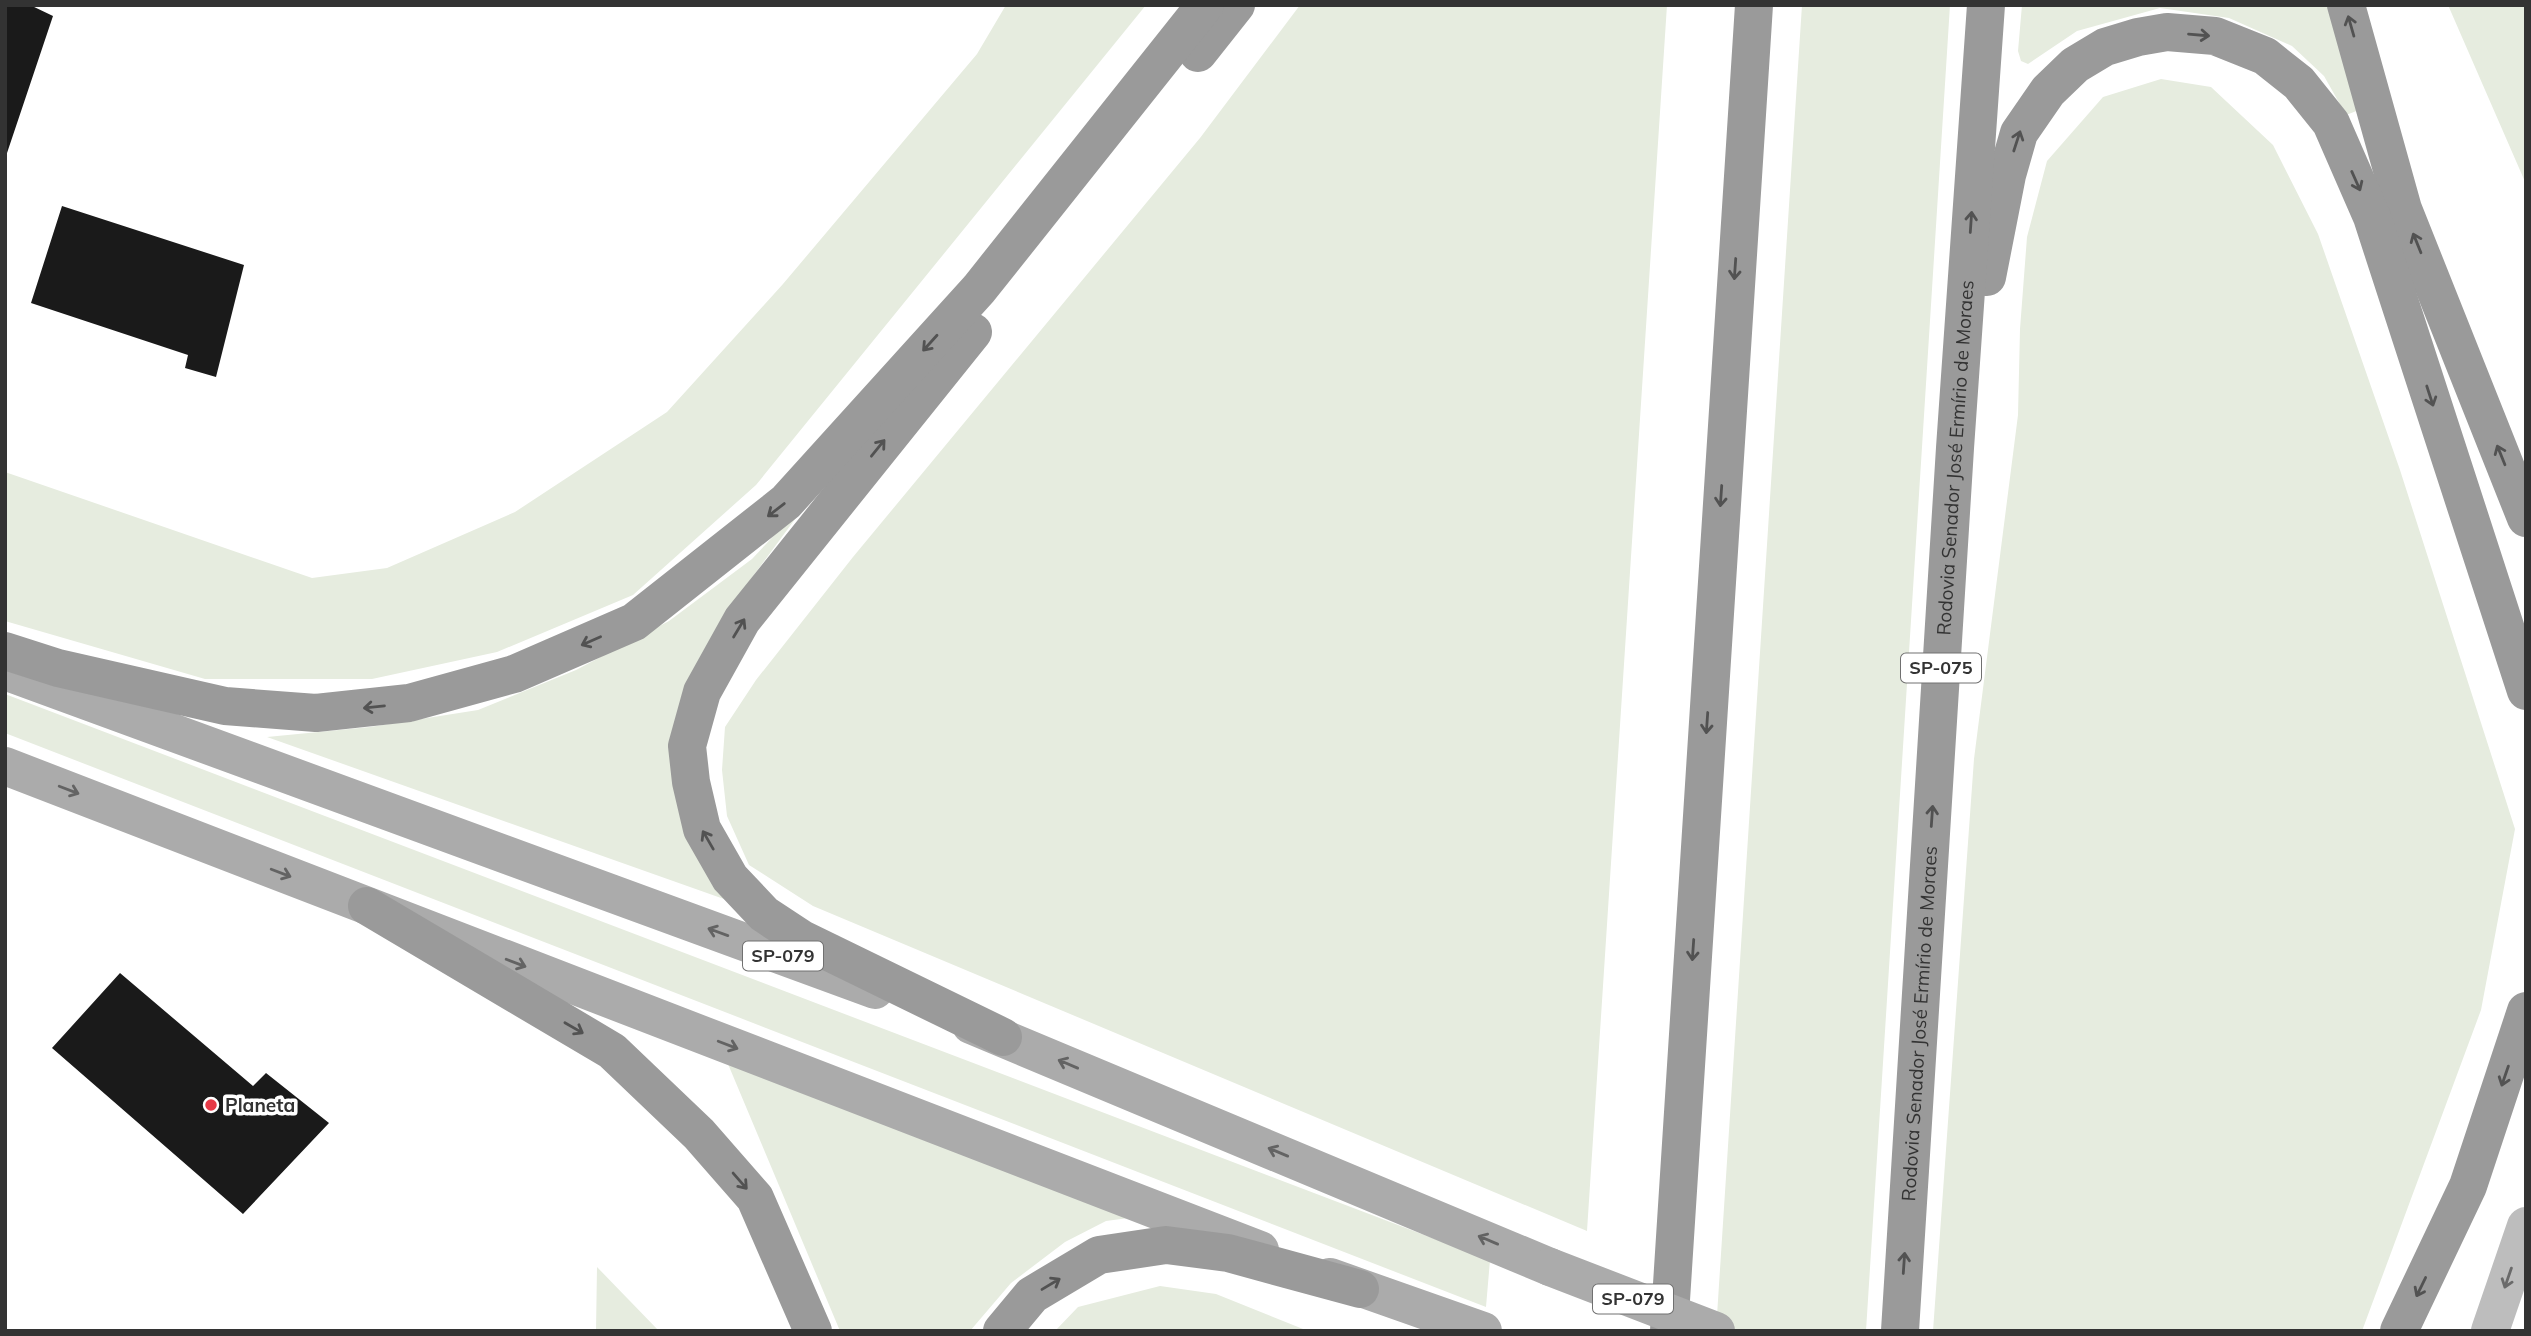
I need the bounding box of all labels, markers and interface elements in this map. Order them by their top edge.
one-way arrow [2344,15,2357,37]
one-way arrow [2187,29,2210,42]
one-way arrow [2011,130,2024,152]
one-way arrow [2350,169,2363,191]
one-way arrow [1965,211,1978,234]
one-way arrow [2409,233,2422,255]
one-way arrow [1729,257,1742,280]
street label: Rodovia Senador José Ermírio de Moraes [1931,279,1979,636]
one-way arrow [921,334,938,351]
one-way arrow [2425,384,2438,406]
one-way arrow [871,440,886,458]
one-way arrow [2493,445,2506,466]
one-way arrow [1714,484,1727,507]
one-way arrow [767,503,785,518]
one-way arrow [732,618,746,638]
one-way arrow [580,635,602,648]
road number: SP-075 [1901,654,1981,682]
one-way arrow [363,701,386,714]
one-way arrow [1700,711,1713,734]
one-way arrow [57,785,79,798]
one-way arrow [1926,805,1939,827]
one-way arrow [701,831,715,851]
street label: Rodovia Senador José Ermírio de Moraes [1896,845,1942,1202]
one-way arrow [269,867,291,880]
one-way arrow [707,925,729,937]
one-way arrow [1686,938,1699,961]
road number: SP-079 [743,942,823,971]
one-way arrow [505,958,527,971]
one-way arrow [563,1021,583,1035]
one-way arrow [717,1040,739,1052]
one-way arrow [1058,1057,1079,1070]
one-way arrow [2498,1065,2510,1087]
place label: Planeta [225,1093,295,1117]
marker: Planeta [203,1097,219,1113]
one-way arrow [1267,1145,1289,1158]
one-way arrow [732,1172,748,1190]
one-way arrow [1477,1233,1499,1246]
one-way arrow [1898,1252,1911,1274]
one-way arrow [2501,1267,2513,1289]
one-way arrow [2413,1276,2427,1297]
one-way arrow [1041,1277,1060,1292]
road number: SP-079 [1593,1284,1673,1314]

